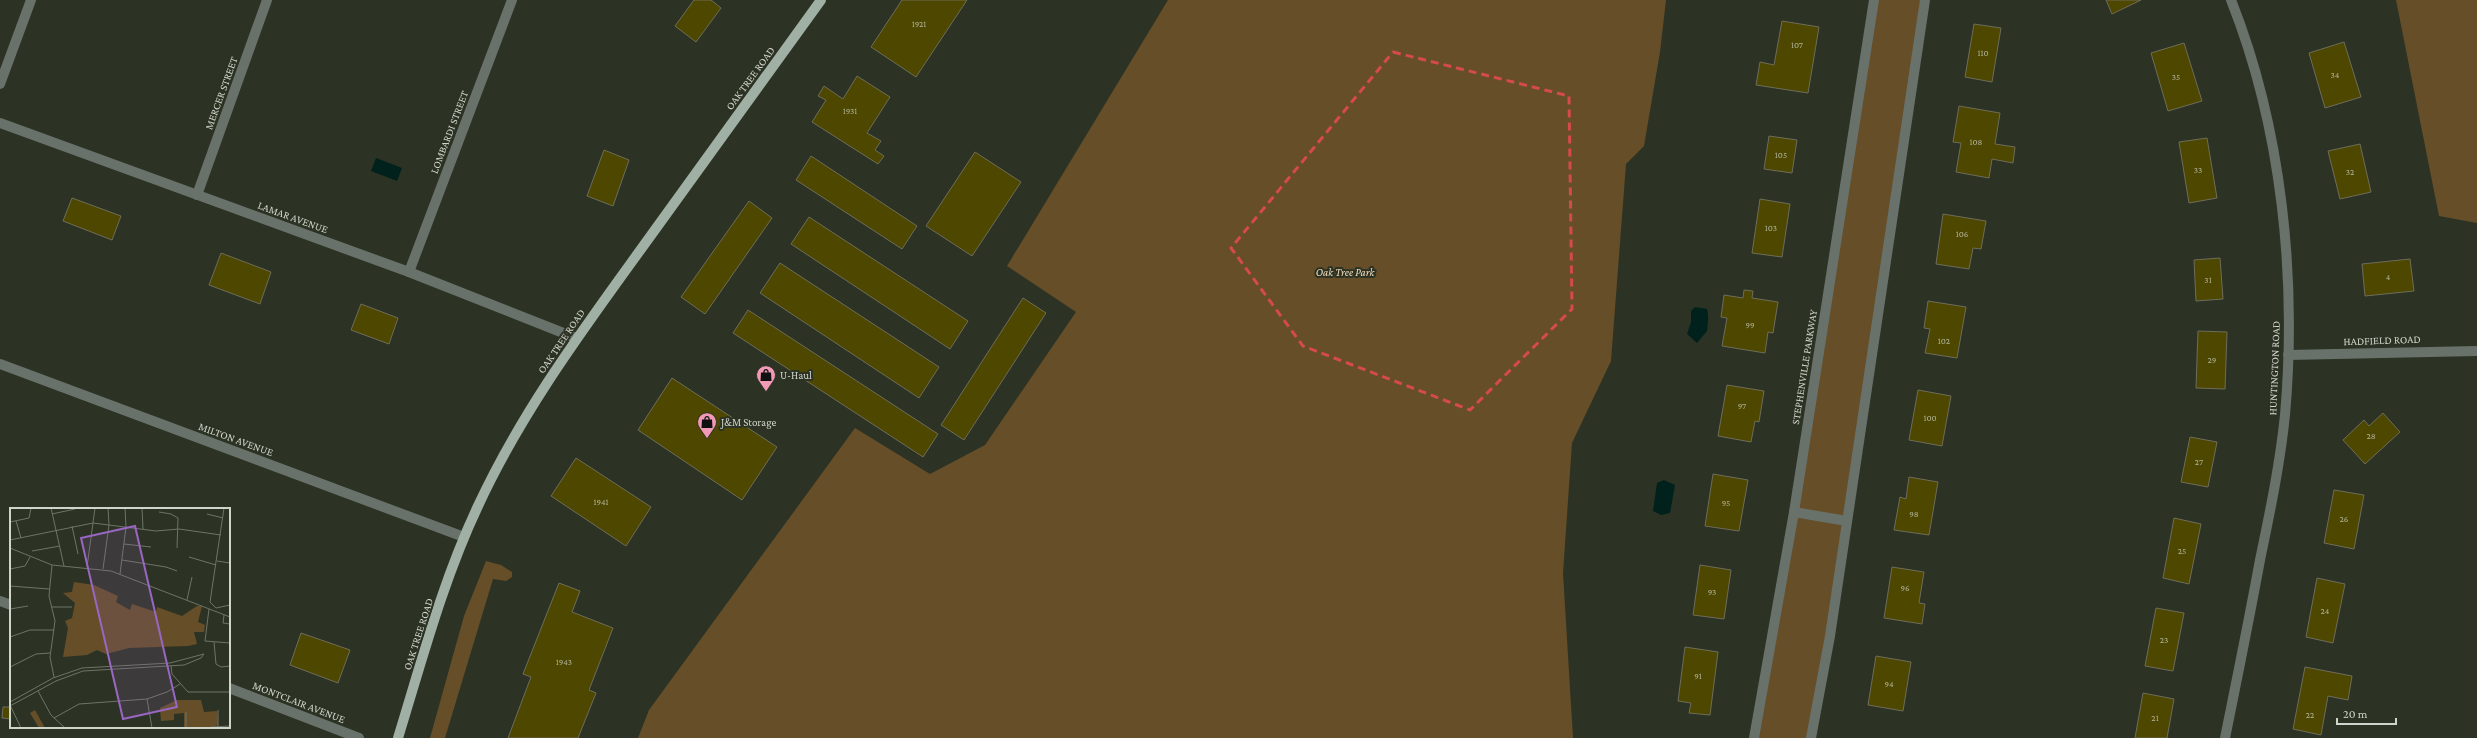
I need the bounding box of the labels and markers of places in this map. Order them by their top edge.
shop icon: U-Haul [755,364,777,392]
place label: U-Haul [780,369,812,381]
shop icon: J&M Storage [696,411,718,439]
place label: J&M Storage [720,416,776,429]

